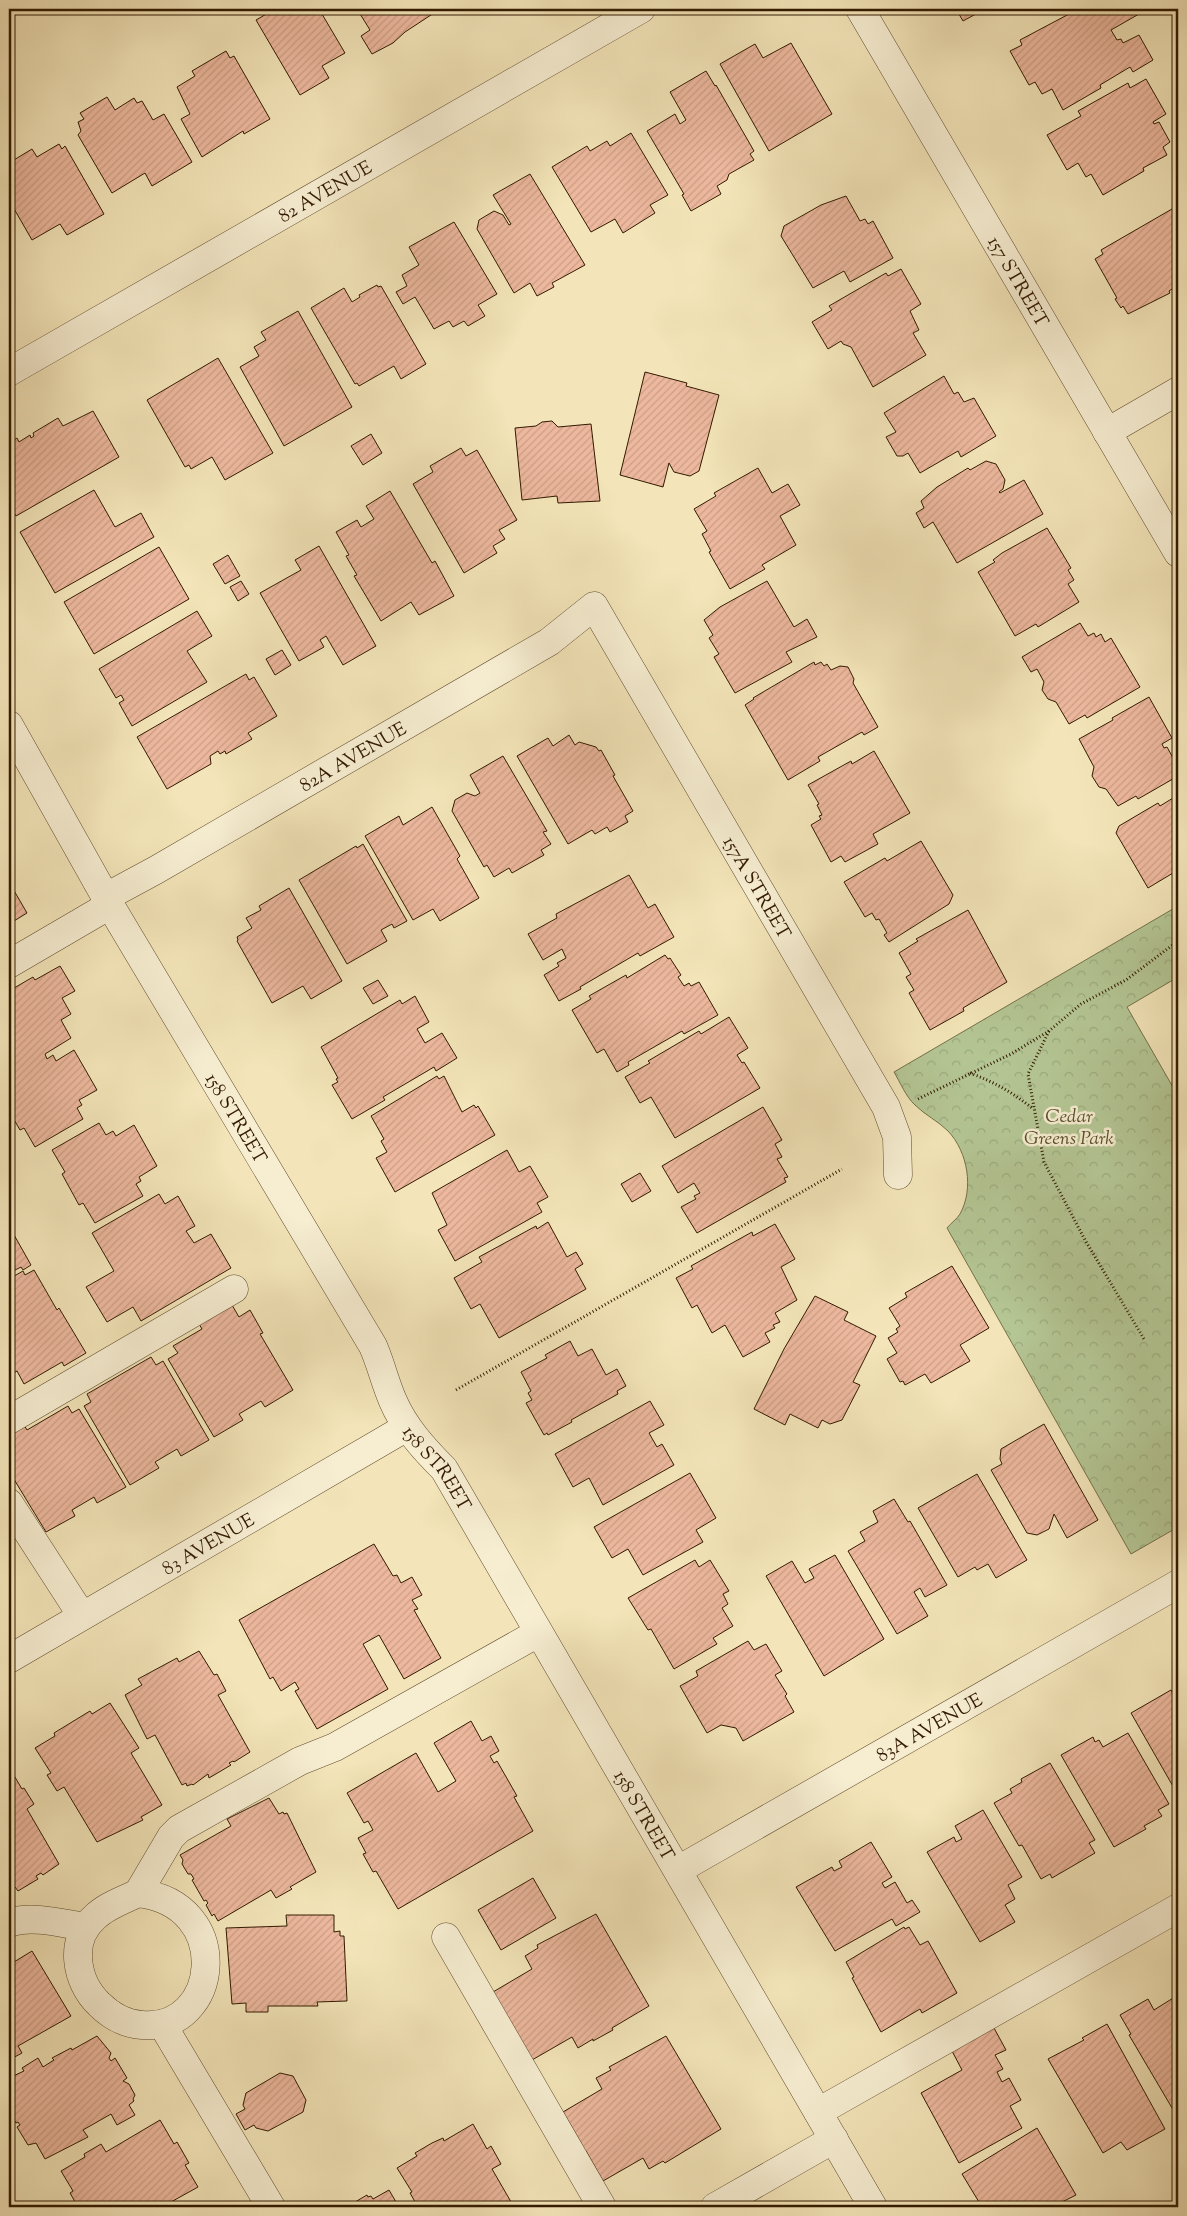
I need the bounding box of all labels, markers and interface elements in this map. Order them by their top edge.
street label: 82 AVENUE [274,155,378,230]
street label: 157 STREET [980,232,1054,333]
street label: 82A AVENUE [295,716,413,800]
street label: 157A STREET [715,832,796,945]
street label: 158 STREET [197,1069,272,1169]
park label: Cedar Greens Park [1024,1104,1114,1153]
street label: 158 STREET [395,1421,476,1517]
street label: 83 AVENUE [158,1507,261,1583]
street label: 83A AVENUE [872,1687,989,1770]
street label: 158 STREET [606,1766,680,1867]

